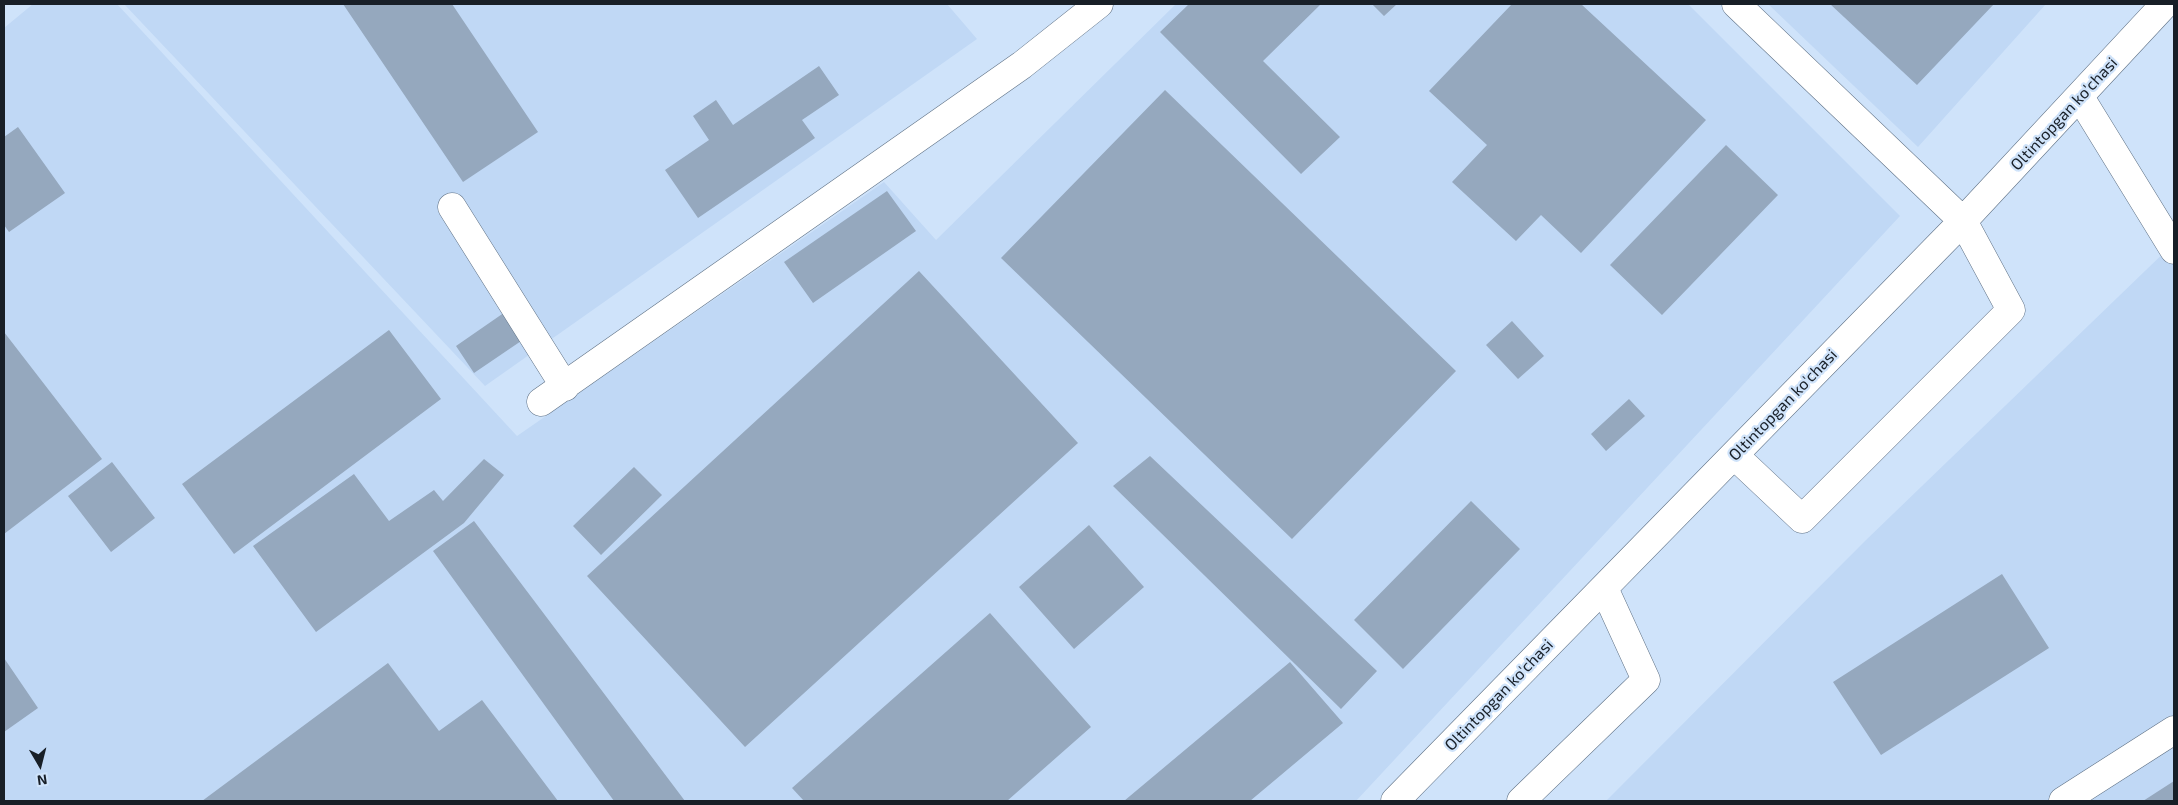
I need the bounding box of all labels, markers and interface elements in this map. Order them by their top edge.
street label: Oltintopgan ko'chasi [2007,54,2121,174]
street label: Oltintopgan ko'chasi [1725,345,1841,465]
street label: Oltintopgan ko'chasi [1441,635,1557,755]
north arrow [15,740,65,790]
text: N [36,771,48,789]

